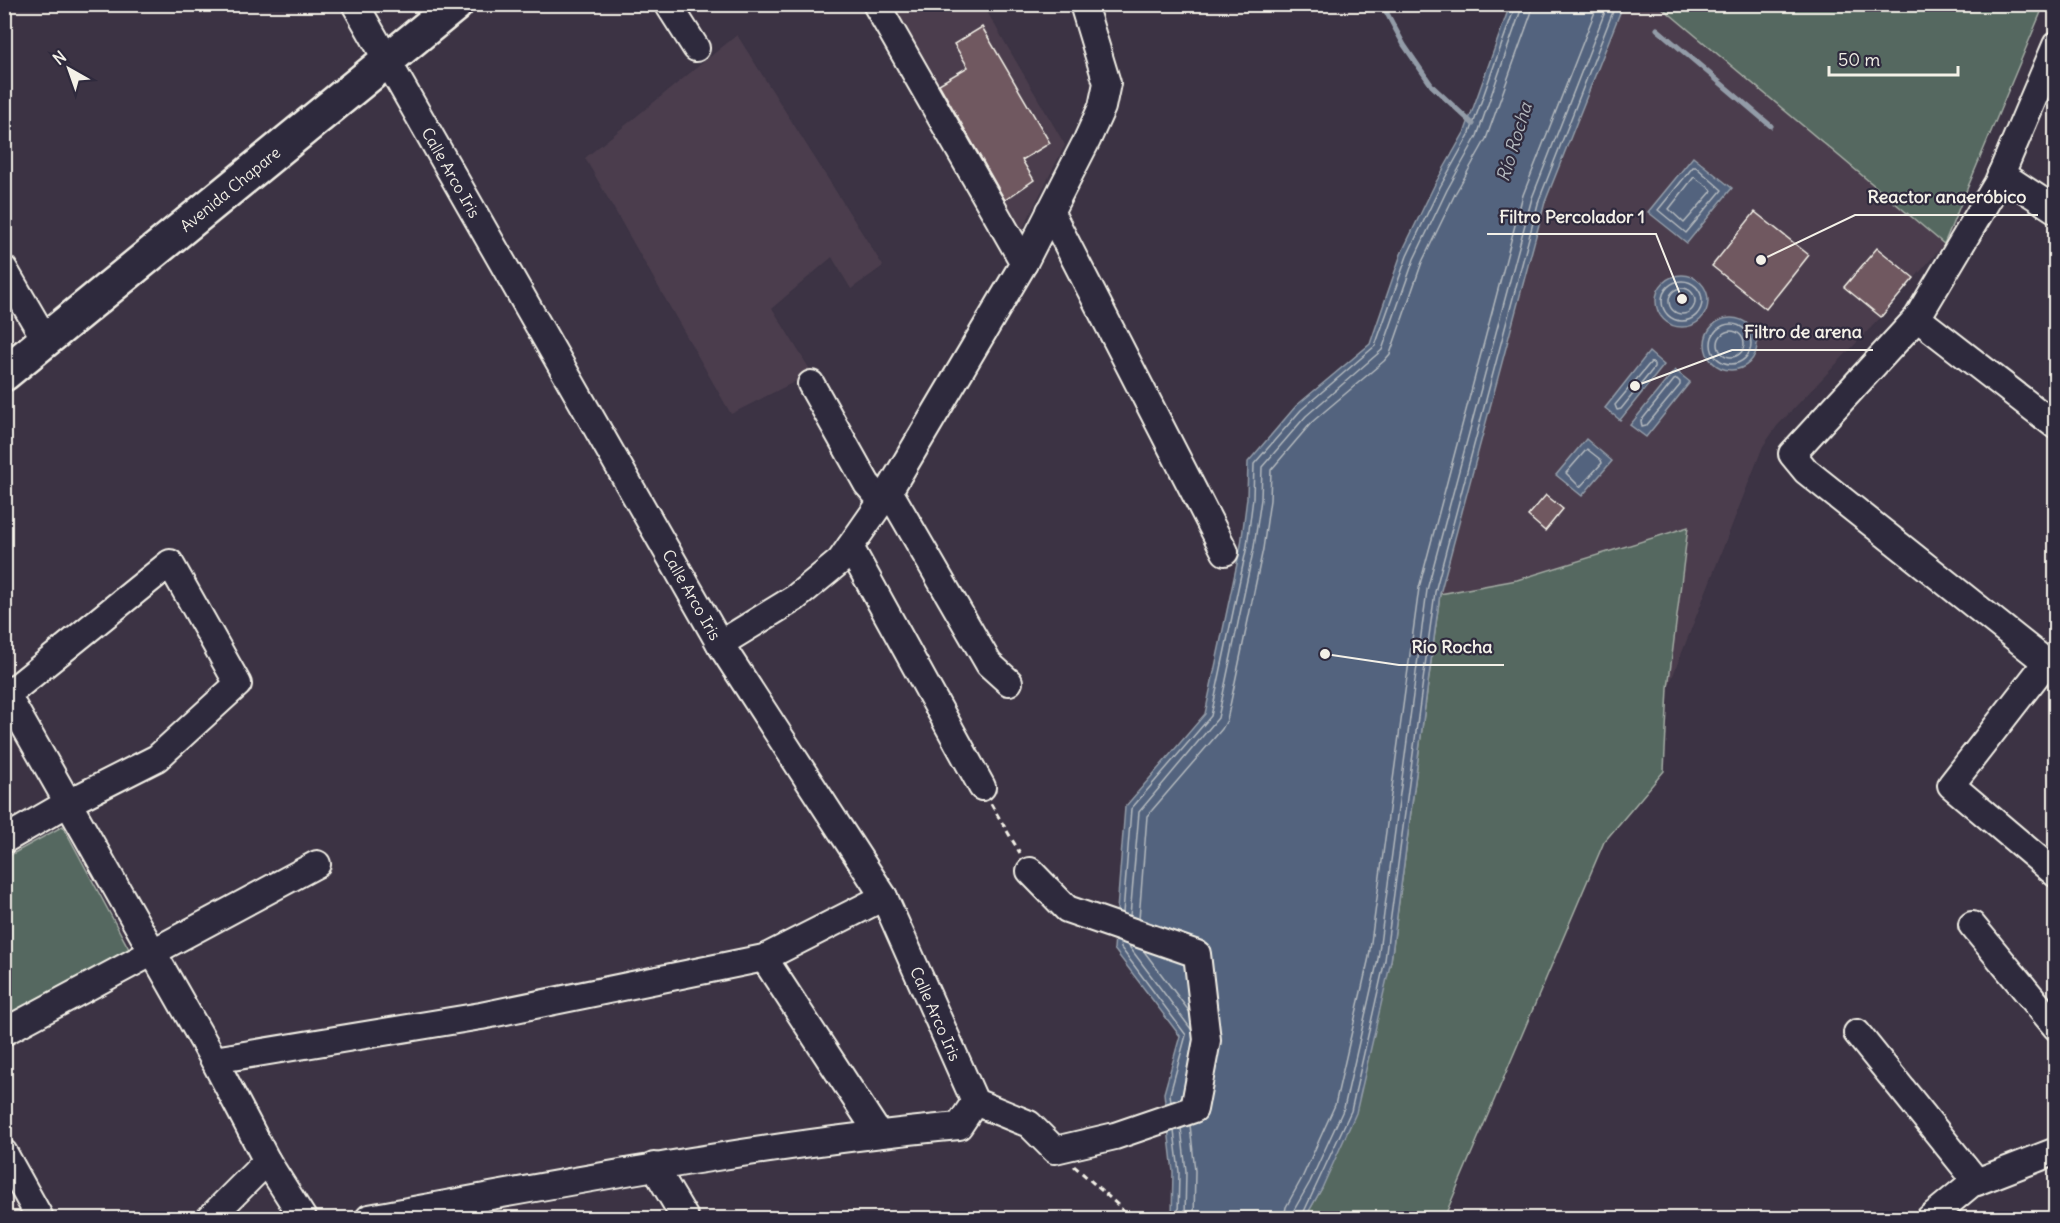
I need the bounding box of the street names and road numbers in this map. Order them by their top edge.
street label: Calle Arco Iris [417,124,485,221]
street label: Avenida Chapare [176,142,284,236]
street label: Calle Arco Iris [658,546,726,643]
street label: Calle Arco Iris [906,964,965,1064]

